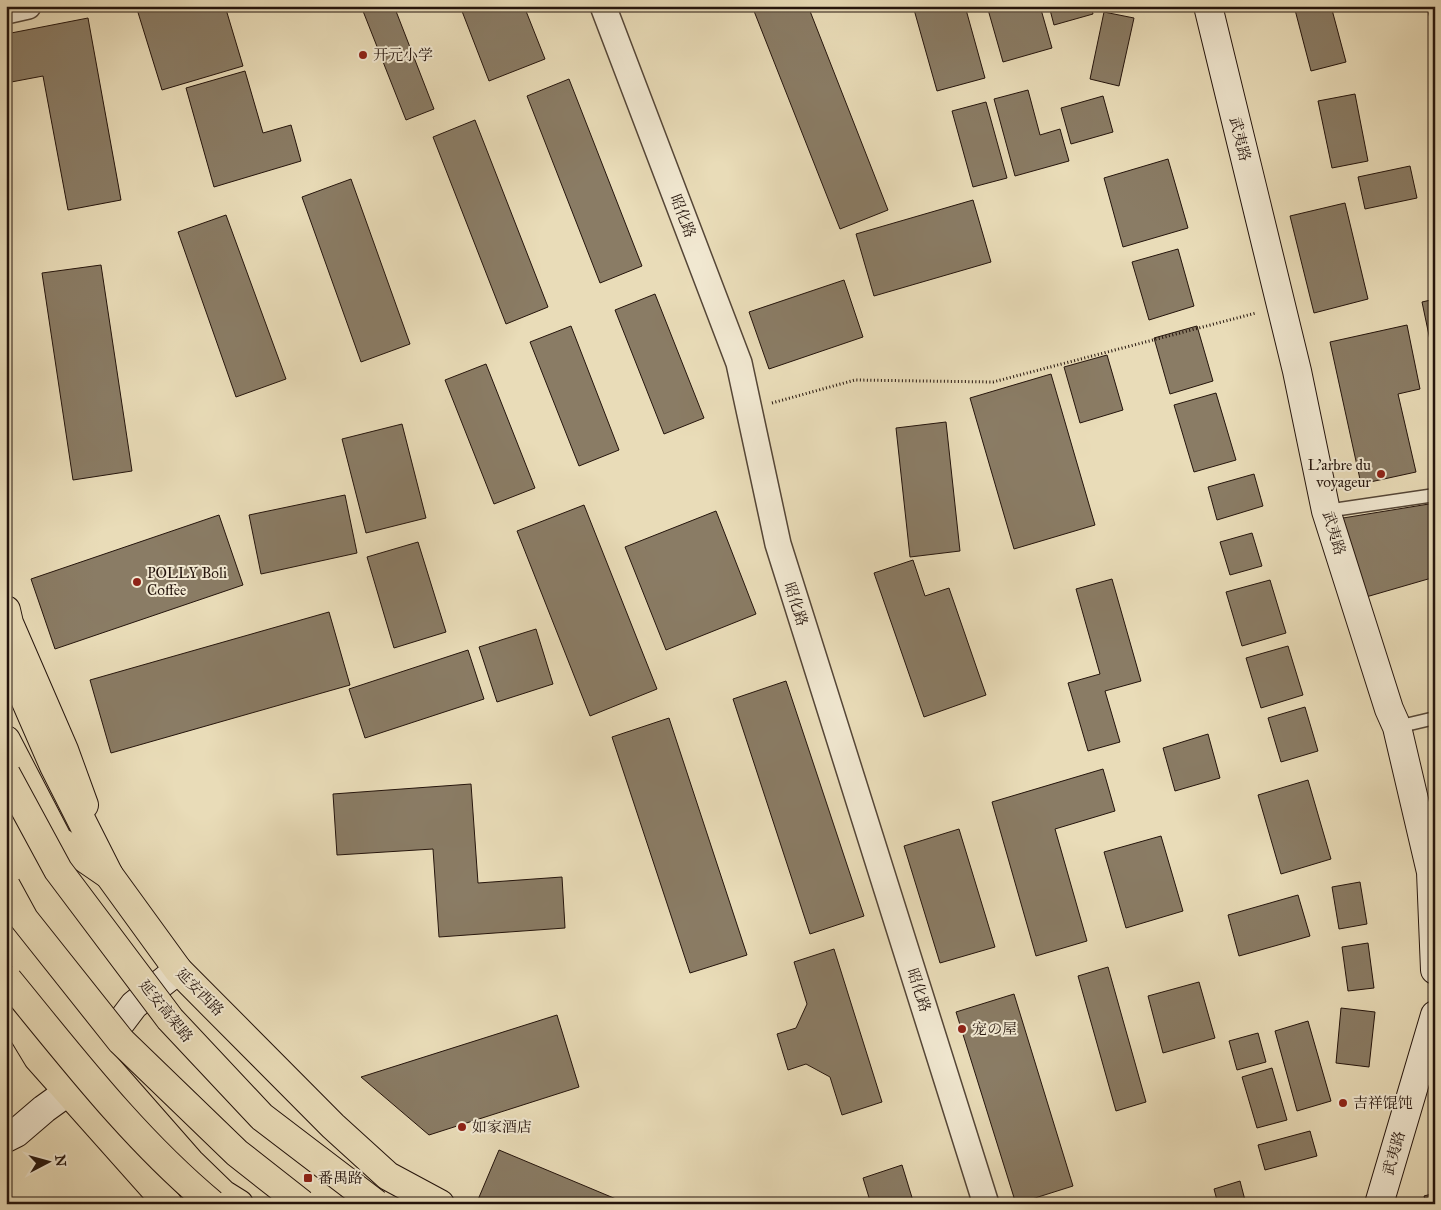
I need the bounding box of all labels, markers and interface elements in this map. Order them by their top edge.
place label: 开元小学 [373,46,433,64]
marker: 开元小学 [357,49,369,61]
street label: 武夷路 [1226,115,1254,163]
street label: 昭化路 [667,192,699,240]
place label: L'arbre du voyageur [1308,456,1371,491]
marker: L'arbre du voyageur [1375,468,1387,480]
street label: 武夷路 [1319,509,1349,557]
place label: POLLY Boli Coffee [147,564,227,599]
marker: POLLY Boli Coffee [131,576,143,588]
street label: 昭化路 [780,580,812,628]
street label: 延安西路 [172,964,228,1020]
street label: 昭化路 [903,966,935,1014]
street label: 延安高架路 [135,976,197,1046]
place label: 宠の屋 [972,1020,1017,1038]
marker: 宠の屋 [956,1023,968,1035]
place label: 吉祥馄饨 [1353,1094,1413,1112]
marker: 吉祥馄饨 [1337,1097,1349,1109]
place label: 如家酒店 [472,1118,532,1136]
marker: 如家酒店 [456,1121,468,1133]
street label: 武夷路 [1379,1129,1409,1177]
north arrow [22,1138,72,1188]
text: N [51,1154,70,1168]
place label: 番禺路 [318,1169,363,1187]
marker: 番禺路 [302,1172,314,1184]

